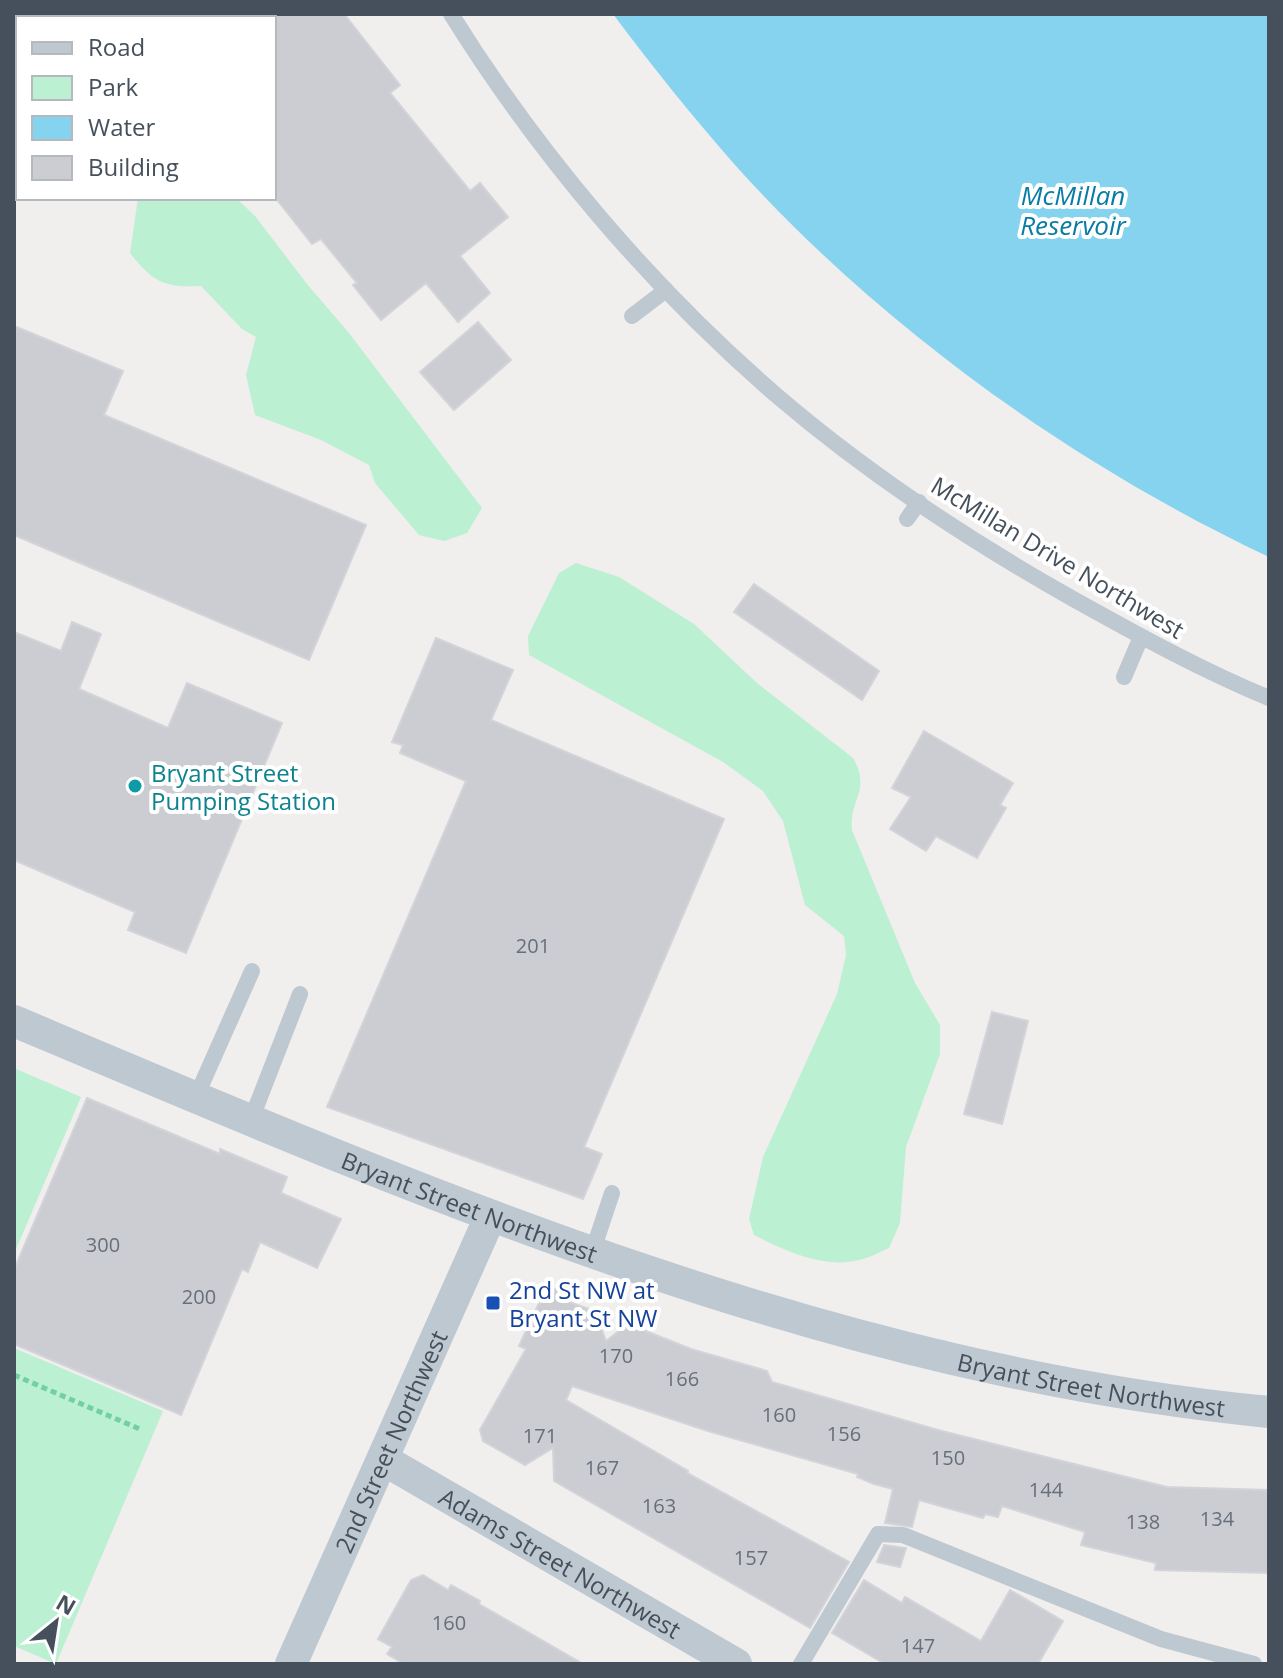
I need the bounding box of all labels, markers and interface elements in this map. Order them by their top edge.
legend [16,16,276,200]
text: Road [88,30,145,63]
text: Park [88,70,139,103]
text: Water [88,110,156,143]
text: Building [88,150,179,183]
water label: McMillan Reservoir [1020,177,1128,243]
street label: McMillan Drive Northwest [925,468,1191,646]
place label: Bryant Street Pumping Station [151,756,336,817]
marker: Bryant Street Pumping Station [126,777,144,795]
house number: 201 [516,932,550,959]
street label: Bryant Street Northwest [337,1143,602,1269]
house number: 300 [86,1231,120,1258]
place label: 2nd St NW at Bryant St NW [509,1273,657,1334]
house number: 200 [182,1283,216,1310]
marker: 2nd St NW at Bryant St NW [484,1294,502,1312]
street label: 2nd Street Northwest [326,1325,454,1558]
house number: 170 [599,1342,633,1369]
street label: Bryant Street Northwest [954,1344,1227,1424]
house number: 166 [665,1365,699,1392]
house number: 160 [762,1401,796,1428]
house number: 156 [827,1420,861,1447]
house number: 171 [523,1422,557,1449]
house number: 150 [931,1444,965,1471]
house number: 167 [585,1454,619,1481]
house number: 144 [1029,1476,1064,1503]
street label: Adams Street Northwest [434,1479,687,1645]
house number: 163 [642,1492,676,1519]
house number: 134 [1200,1505,1235,1532]
house number: 138 [1126,1508,1160,1535]
house number: 157 [734,1544,768,1571]
north arrow [16,1582,96,1662]
text: N [51,1586,82,1621]
house number: 160 [432,1609,466,1636]
house number: 147 [901,1632,935,1659]

